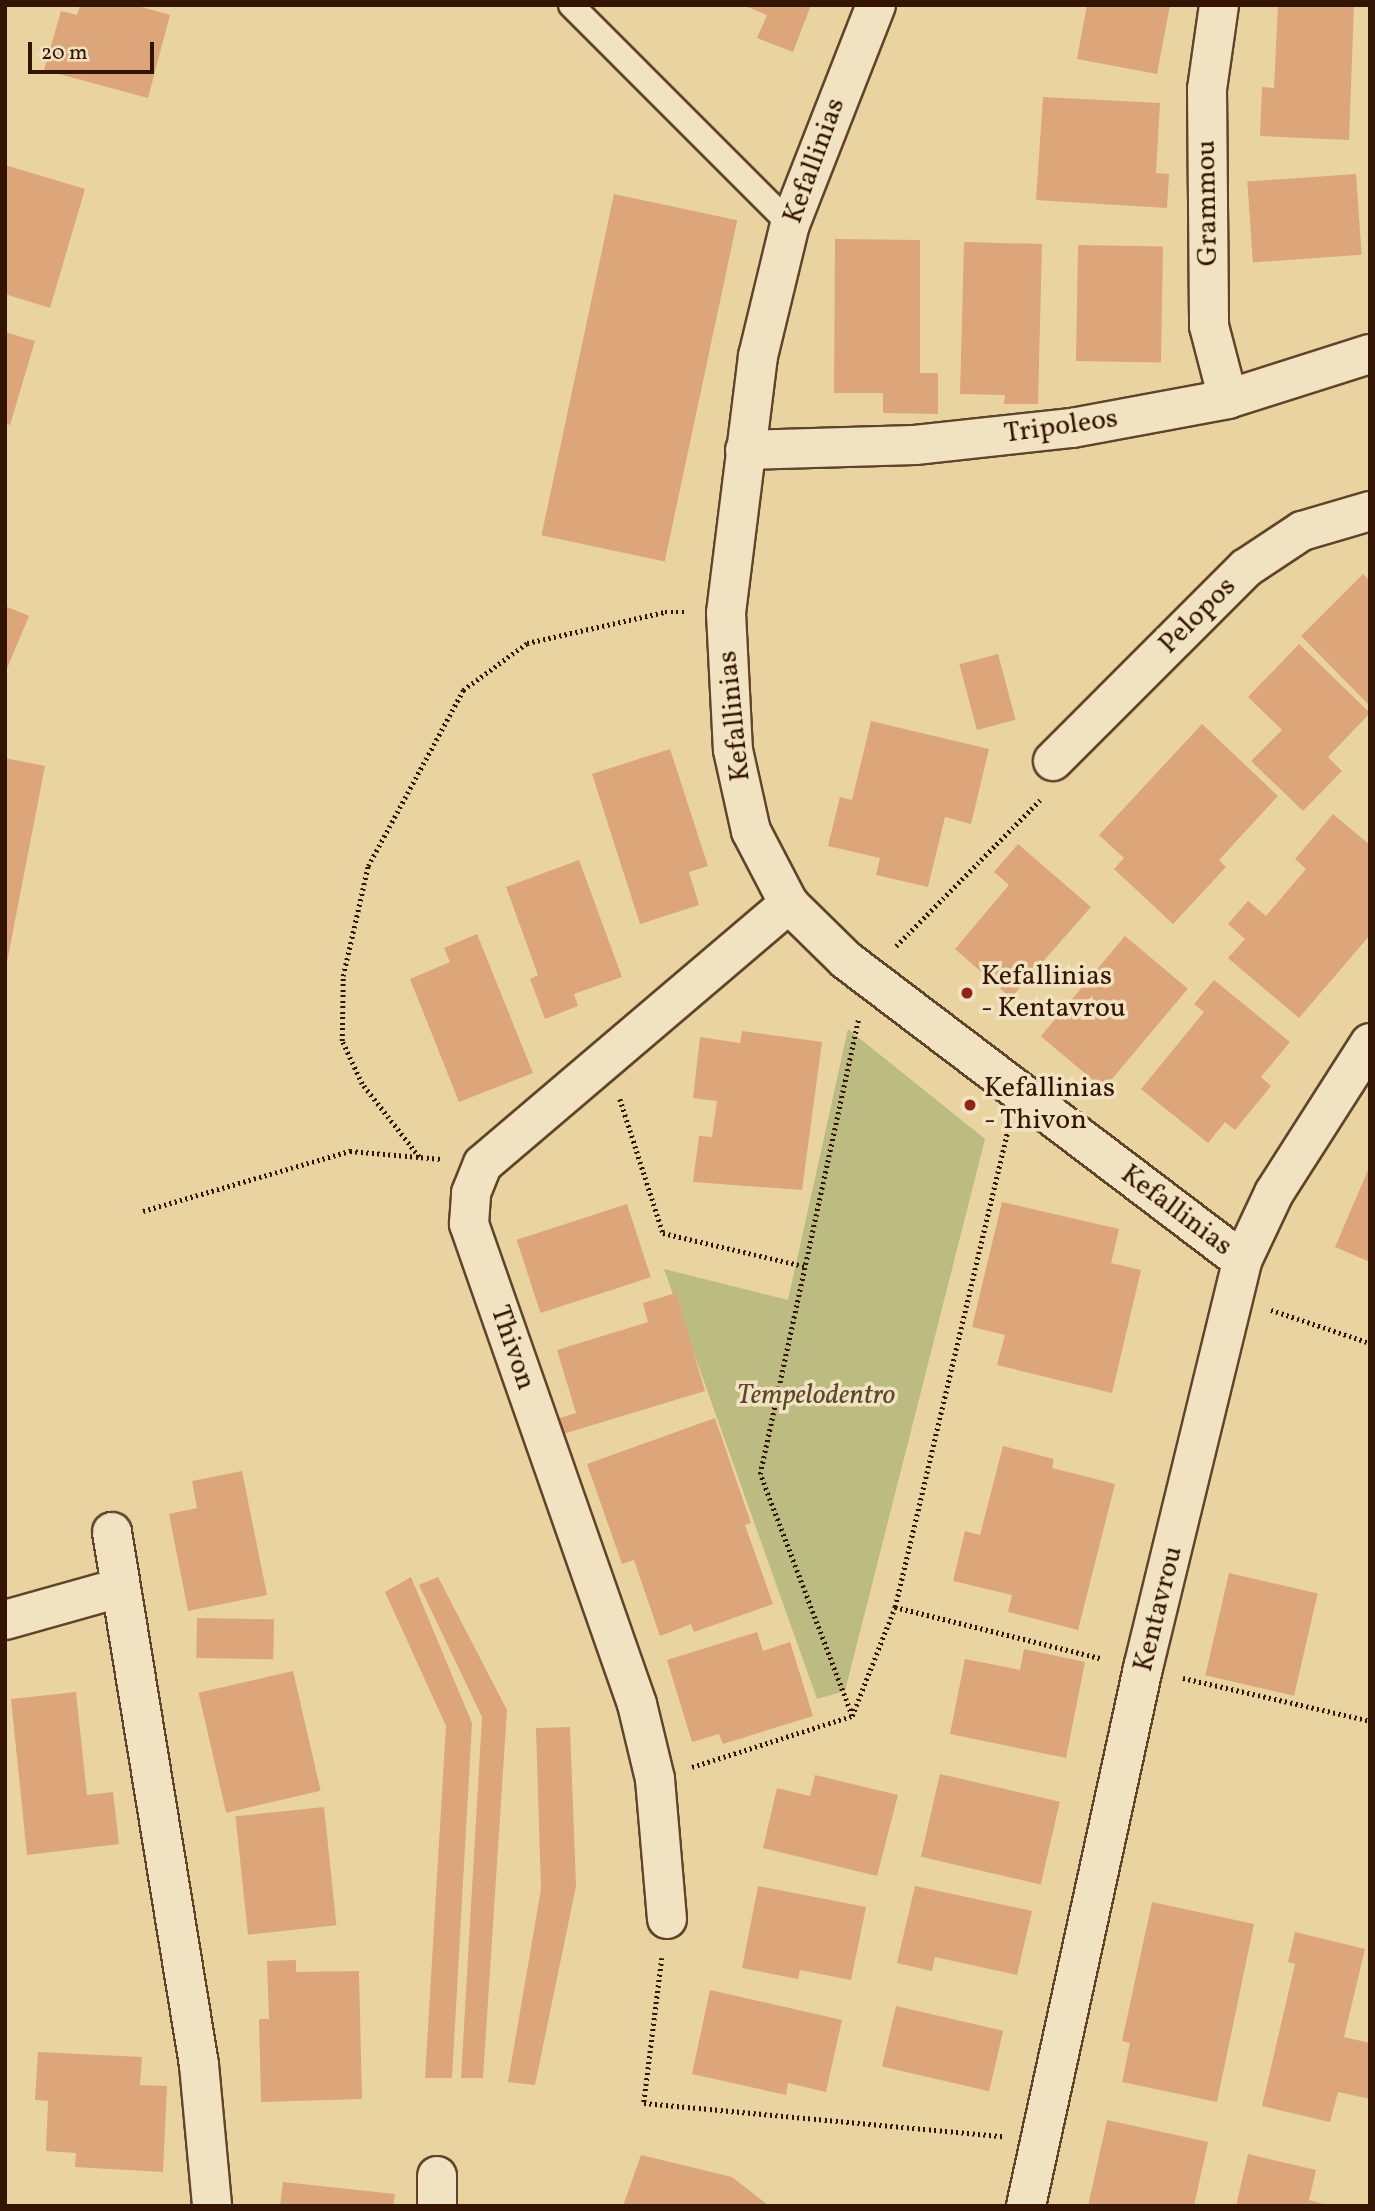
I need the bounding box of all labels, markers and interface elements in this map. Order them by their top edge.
scale bar [32,28,158,72]
text: 20 m [41,39,87,68]
street label: Kefallinias [777,94,853,228]
street label: Grammou [1190,140,1226,266]
street label: Tripoleos [1002,402,1120,452]
street label: Pelopos [1152,570,1244,662]
street label: Kefallinias [711,649,759,783]
place label: Kefallinias - Kentavrou [981,960,1126,1026]
marker: Kefallinias - Kentavrou [959,985,975,1001]
place label: Kefallinias - Thivon [984,1072,1115,1138]
marker: Kefallinias - Thivon [962,1097,978,1113]
street label: Kefallinias [1114,1158,1238,1264]
street label: Thivon [482,1301,542,1395]
park label: Tempelodentro [737,1379,895,1413]
street label: Kentavrou [1127,1543,1191,1675]

